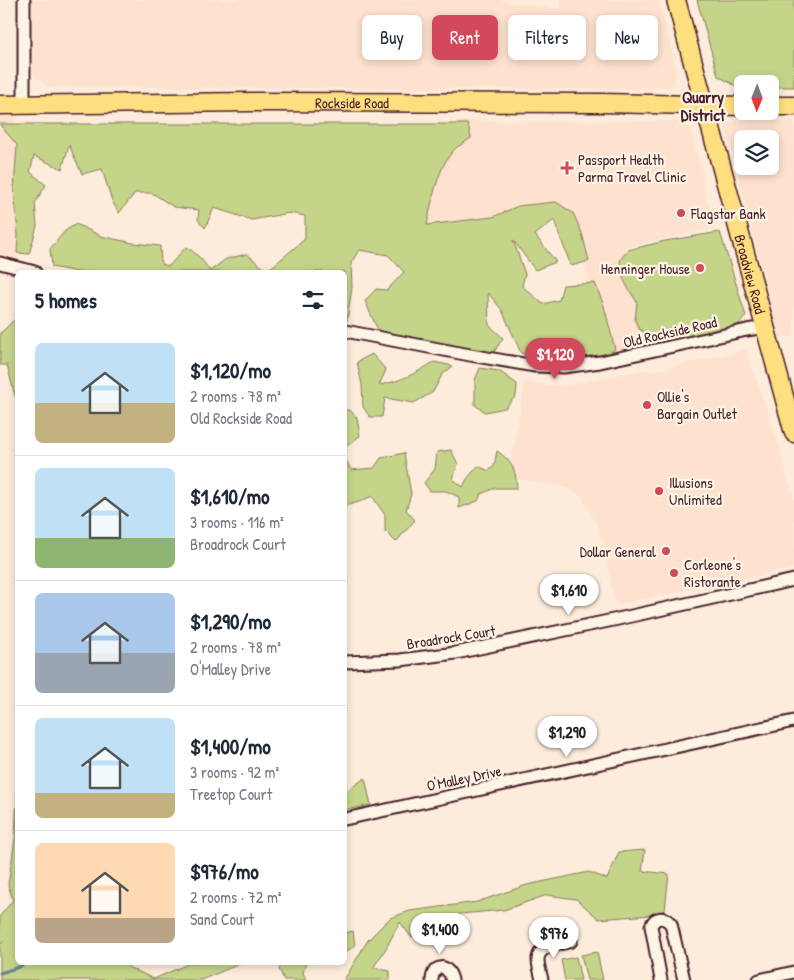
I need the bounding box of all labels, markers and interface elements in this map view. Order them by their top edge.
chip: Buy [362,15,422,60]
chip: Rent [432,15,498,60]
chip: Filters [508,15,586,60]
chip: New [596,15,658,60]
north arrow [734,75,779,120]
map controls [734,75,779,175]
district label: Quarry District [681,86,726,126]
street label: Rockside Road [315,92,389,113]
button: layers [734,130,779,175]
place label: Passport Health Parma Travel Clinic [578,149,686,187]
marker: Passport Health Parma Travel Clinic [560,161,574,175]
place label: Flagstar Bank [690,203,766,224]
marker: Flagstar Bank [675,207,687,219]
street label: Broadview Road [730,232,772,316]
place label: Henninger House [601,258,690,279]
marker: Henninger House [694,262,706,274]
text: 5 homes [35,286,97,315]
icon: filters [299,286,327,314]
street label: Old Rockside Road [621,311,719,353]
pin: $1,120 [514,338,596,380]
text: $1,120 [536,343,574,365]
text: $1,120/mo [190,356,271,385]
icon: home [75,363,135,423]
text: 2 rooms · 78 m² [190,385,281,407]
place label: Ollie's Bargain Outlet [657,386,738,424]
marker: Ollie's Bargain Outlet [641,399,653,411]
text: Old Rockside Road [190,407,292,429]
place label: Illusions Unlimited [669,472,722,510]
text: $1,610/mo [190,482,270,511]
marker: Illusions Unlimited [653,485,665,497]
icon: home [75,488,135,548]
text: 3 rooms · 116 m² [190,511,284,533]
text: Broadrock Court [190,533,286,555]
place label: Dollar General [580,541,656,562]
marker: Dollar General [660,545,672,557]
place label: Corleone's Ristorante [684,554,741,592]
marker: Corleone's Ristorante [668,567,680,579]
pin: $1,610 [528,574,610,616]
text: $1,610 [551,579,587,601]
text: $1,290/mo [190,607,271,636]
icon: home [75,613,135,673]
street label: Broadrock Court [405,619,498,654]
text: 2 rooms · 78 m² [190,636,281,658]
text: O'Malley Drive [190,658,271,680]
pin: $1,290 [526,716,608,758]
text: $1,290 [548,721,586,743]
text: $1,400/mo [190,732,271,761]
icon: home [75,738,135,798]
street label: O'Malley Drive [425,760,503,796]
text: 3 rooms · 92 m² [190,761,279,783]
text: Treetop Court [190,783,272,805]
text: $976/mo [190,857,259,886]
icon: home [75,863,135,923]
text: 2 rooms · 72 m² [190,886,281,908]
text: Sand Court [190,908,254,930]
pin: $1,400 [399,912,481,955]
pin: $976 [524,916,584,959]
text: $1,400 [421,918,459,940]
text: $976 [540,922,568,944]

